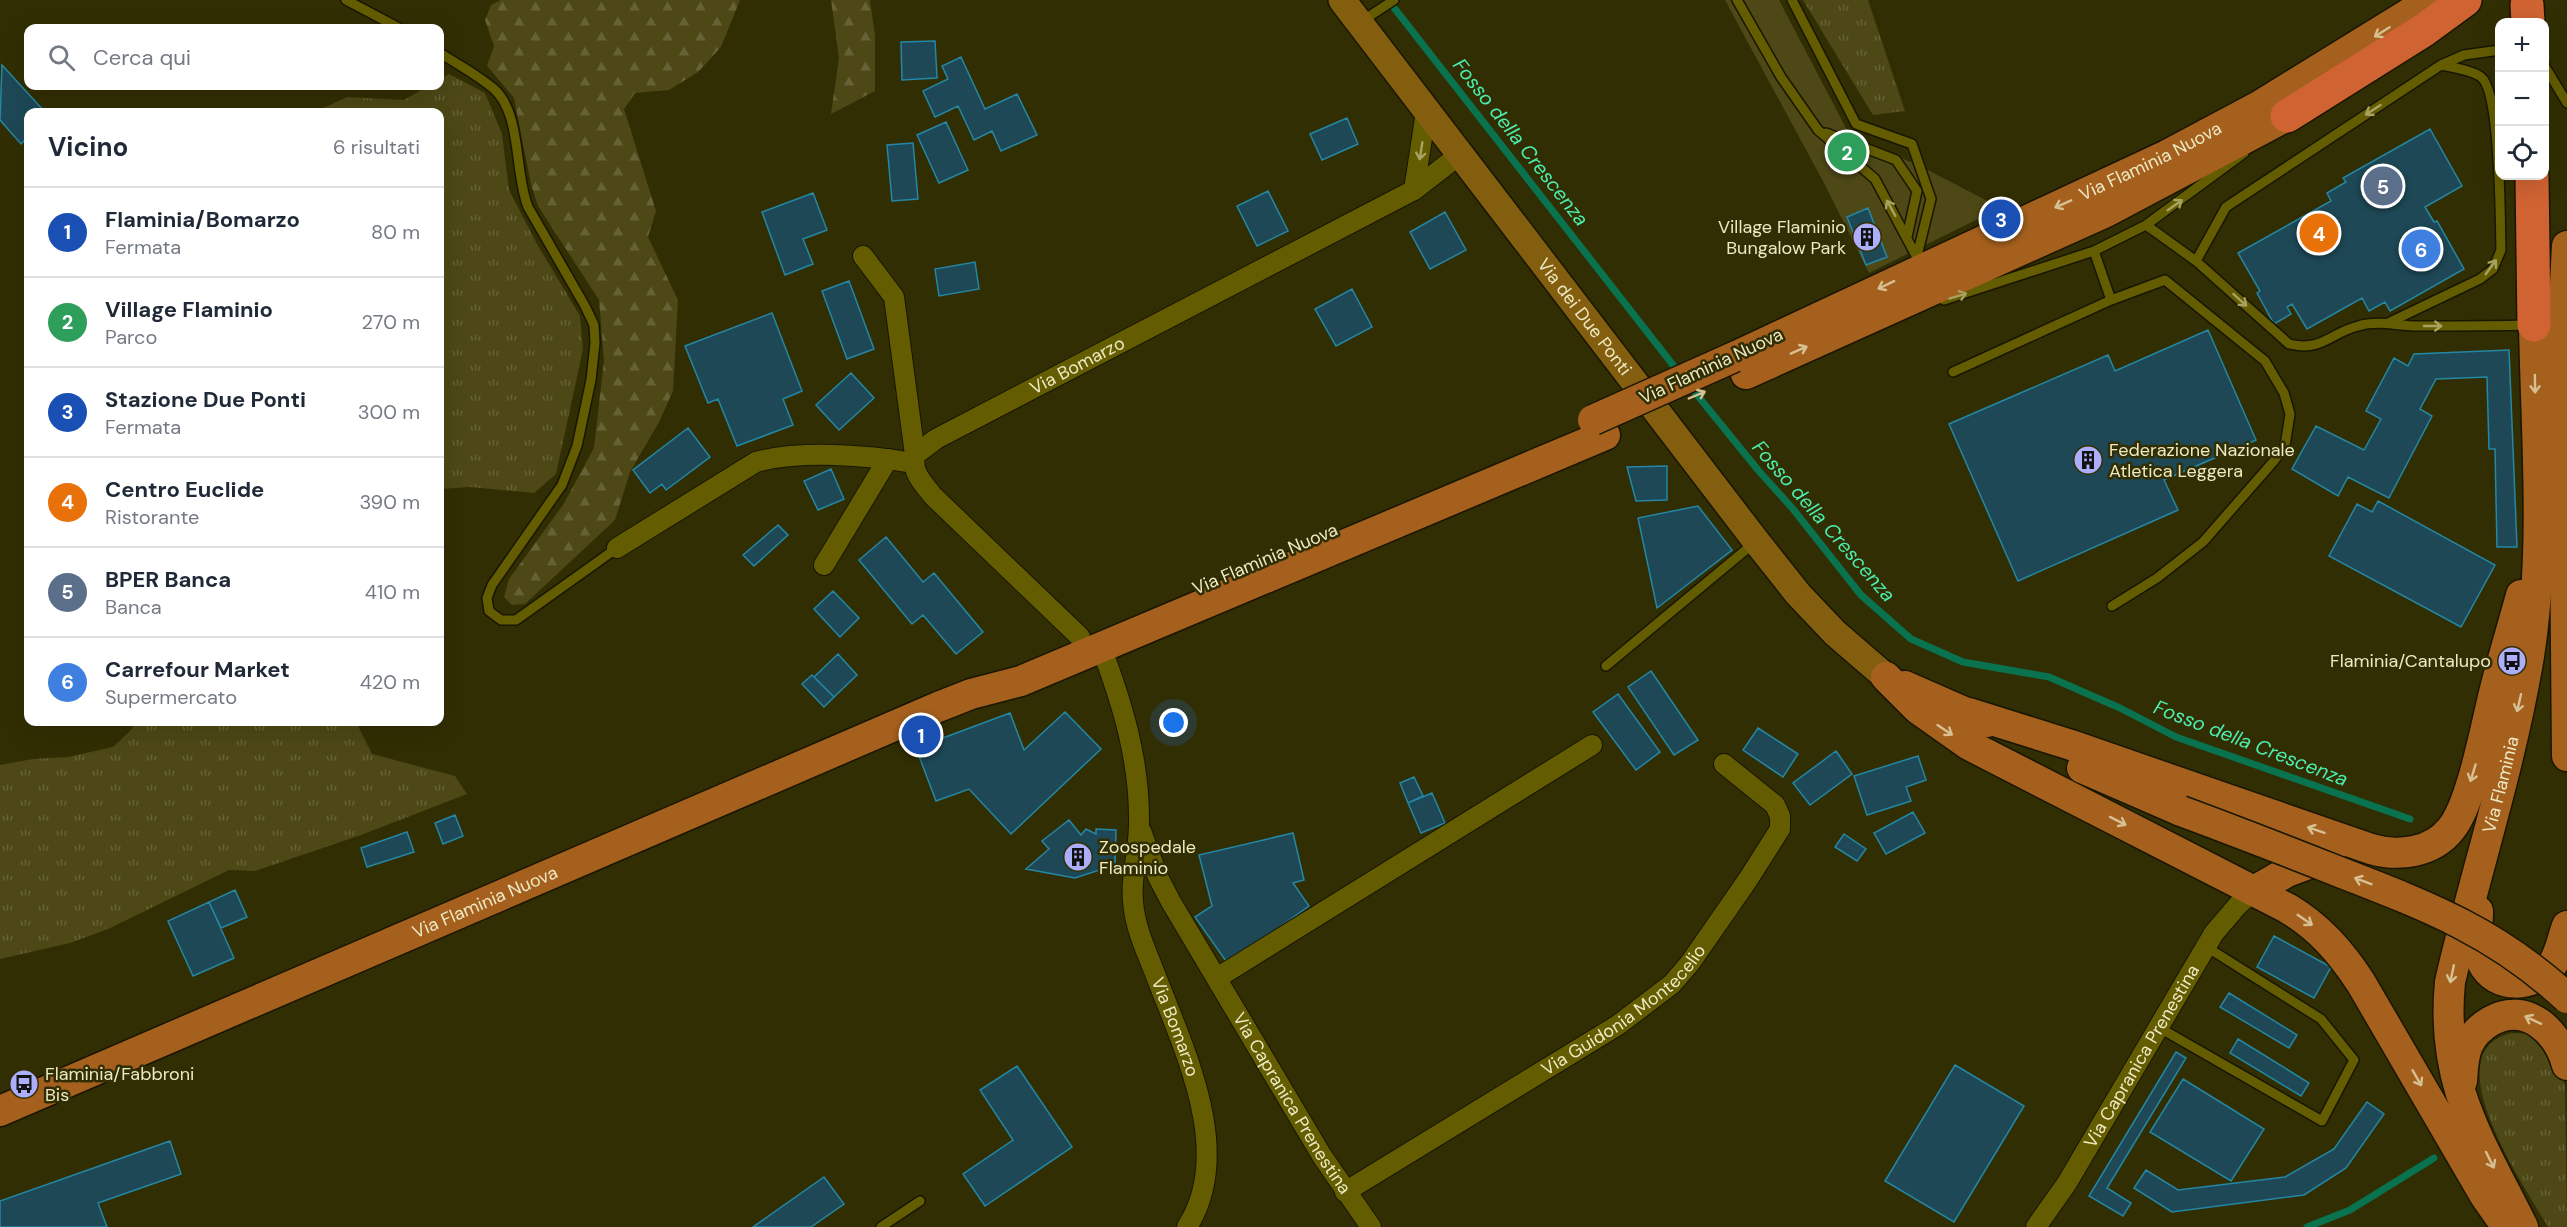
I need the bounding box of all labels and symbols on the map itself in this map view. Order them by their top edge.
one-way arrow [2374,26,2391,38]
water label: Fosso della Crescenza [1447,53,1595,231]
one-way arrow [2365,104,2382,116]
street label: Via Flaminia Nuova [2075,116,2226,206]
pin: 2 [1828,130,1866,174]
one-way arrow [1415,141,1426,161]
pin: 5 [2364,164,2402,208]
pin: 3 [1982,196,2020,242]
one-way arrow [2055,199,2073,211]
one-way arrow [2166,199,2182,211]
one-way arrow [1885,200,1897,217]
pin: 4 [2300,210,2338,256]
place label: Village Flaminio Bungalow Park [1718,215,1846,260]
building icon: Village Flaminio Bungalow Park [1851,221,1883,253]
pin: 6 [2402,226,2440,272]
street label: Via dei Due Ponti [1532,253,1637,380]
one-way arrow [2485,259,2497,275]
one-way arrow [1877,280,1895,291]
one-way arrow [1948,290,1967,301]
one-way arrow [2232,293,2247,307]
one-way arrow [2423,320,2443,332]
street label: Via Flaminia Nuova [1635,322,1787,410]
street label: Via Bomarzo [1026,331,1129,400]
one-way arrow [1789,344,1808,355]
one-way arrow [2529,373,2541,393]
one-way arrow [1687,389,1706,400]
water label: Fosso della Crescenza [1747,435,1901,607]
place label: Federazione Nazionale Atletica Leggera [2109,438,2295,483]
building icon: Federazione Nazionale Atletica Leggera [2072,444,2104,476]
street label: Via Flaminia Nuova [1189,518,1341,600]
bus stop icon: Flaminia/Cantalupo [2496,645,2528,677]
place label: Flaminia/Cantalupo [2330,649,2491,673]
one-way arrow [2513,693,2524,713]
water label: Fosso della Crescenza [2150,694,2352,792]
your location [1159,708,1188,737]
pin: 1 [902,712,940,758]
one-way arrow [1936,724,1953,736]
street label: Via Flaminia [2477,734,2525,836]
one-way arrow [2467,763,2478,782]
one-way arrow [2108,815,2126,827]
one-way arrow [2307,823,2326,834]
place label: Zoospedale Flaminio [1099,835,1196,880]
building icon: Zoospedale Flaminio [1062,841,1094,873]
street label: Via Flaminia Nuova [409,860,561,944]
one-way arrow [2354,875,2372,886]
one-way arrow [2297,914,2313,926]
street label: Via Guidonia Montecelio [1537,940,1711,1081]
street label: Via Capranica Prenestina [2078,960,2205,1152]
one-way arrow [2446,965,2458,984]
street label: Via Bomarzo [1146,974,1205,1080]
street label: Via Capranica Prenestina [1227,1008,1357,1199]
one-way arrow [2525,1014,2543,1026]
place label: Flaminia/Fabbroni Bis [45,1062,194,1107]
bus stop icon: Flaminia/Fabbroni Bis [8,1068,40,1100]
one-way arrow [2411,1069,2423,1086]
one-way arrow [2484,1151,2496,1169]

